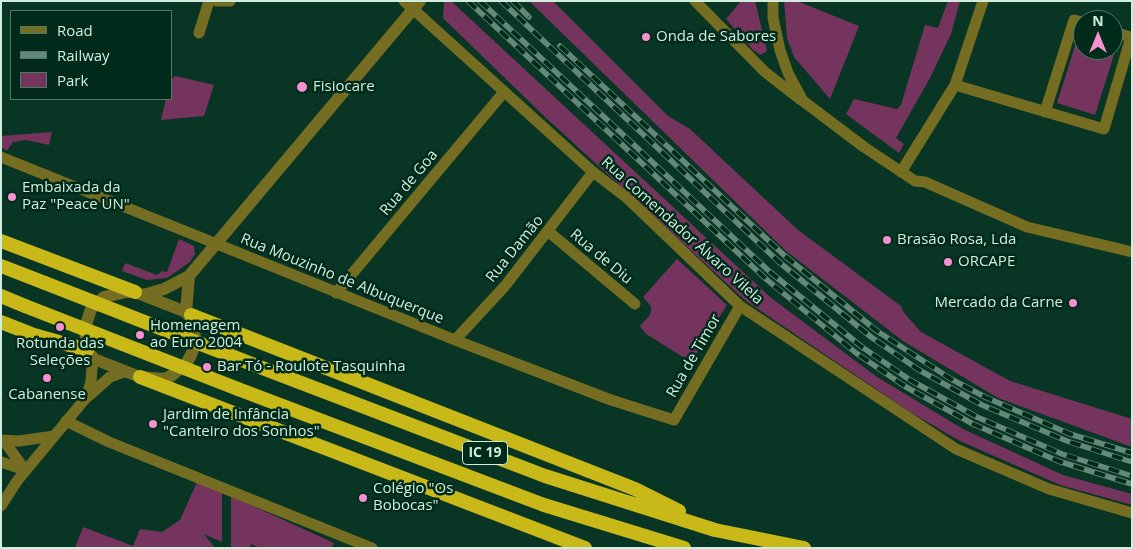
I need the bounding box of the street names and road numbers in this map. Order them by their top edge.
street label: Rua de Goa [376,146,442,220]
street label: Rua Comendador Álvaro Vilela [597,154,767,308]
street label: Rua Damão [482,212,548,286]
street label: Rua de Diu [566,226,636,288]
street label: Rua Mouzinho de Albuquerque [238,230,446,328]
street label: Rua de Timor [663,311,725,401]
road number: IC 19 [462,442,508,464]

